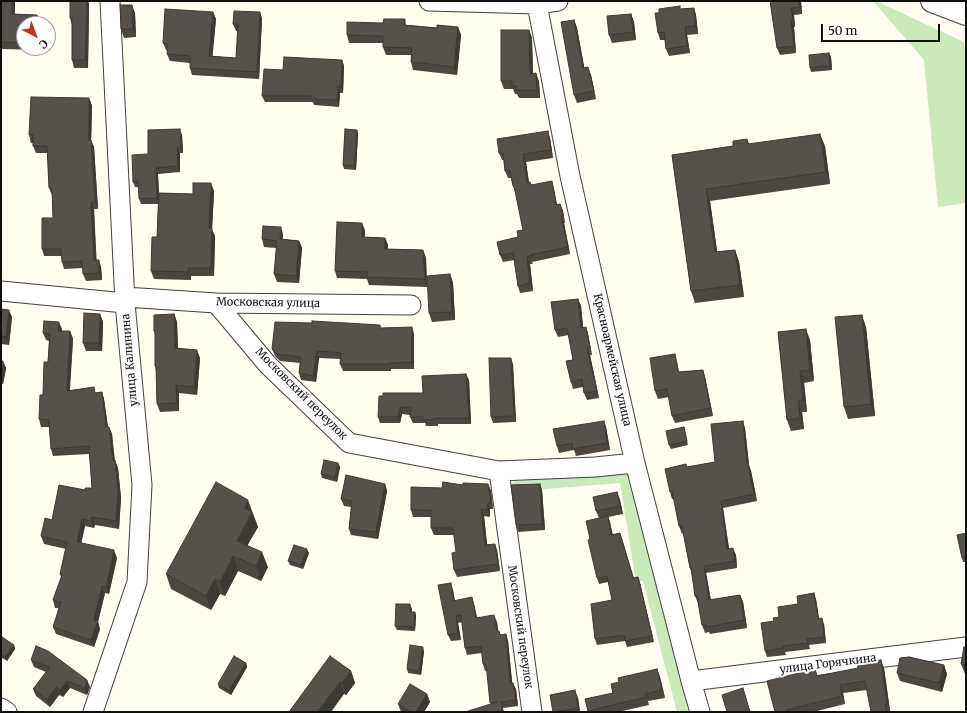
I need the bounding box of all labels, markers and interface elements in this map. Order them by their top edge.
north arrow [16,16,56,56]
scale bar [823,16,942,42]
text: 50 m [828,23,857,38]
text: С [36,37,51,52]
street label: Красноармейская улица [590,292,634,428]
street label: Московская улица [216,295,320,311]
street label: улица Калинина [119,313,141,407]
street label: Московский переулок [252,345,350,443]
street label: Московский переулок [505,564,535,690]
street label: улица Горячкина [779,652,877,676]

